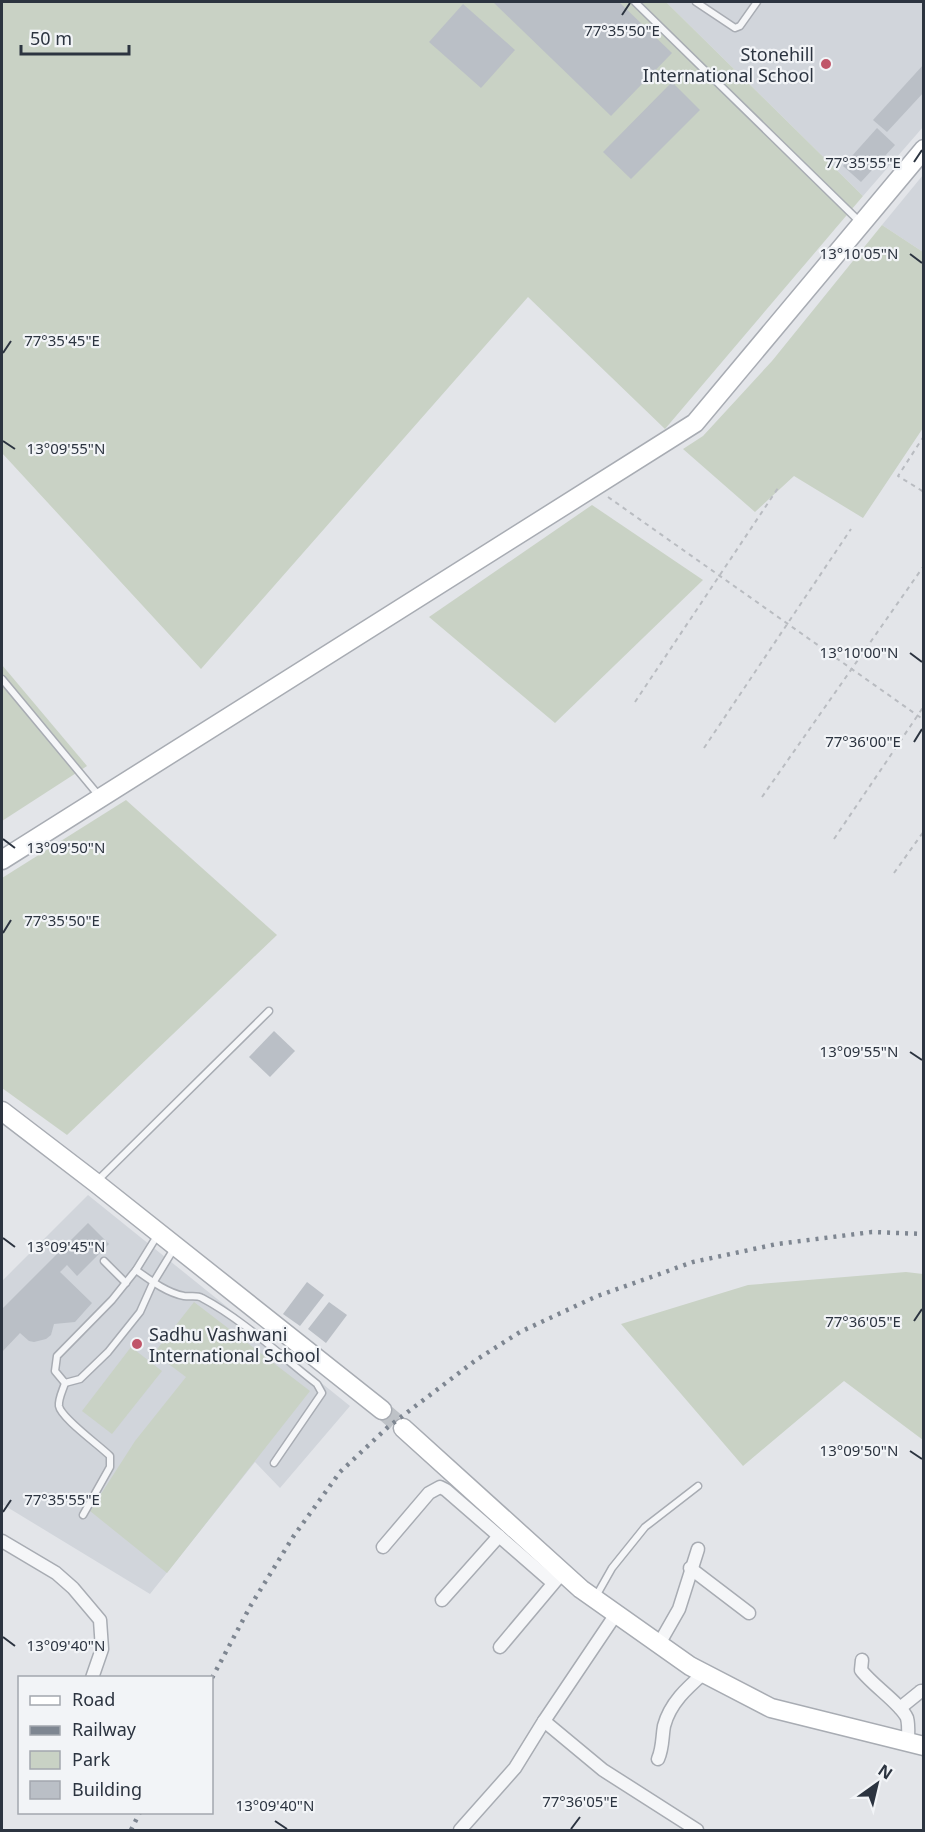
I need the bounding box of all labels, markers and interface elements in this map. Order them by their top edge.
scale bar [21,18,129,56]
text: 77°35'50"E [584,20,660,40]
text: 50 m [30,26,72,50]
place label: Stonehill International School [643,42,814,87]
marker: Stonehill International School [819,57,833,71]
text: 77°35'55"E [825,152,901,172]
text: 13°10'05"N [820,243,898,263]
text: 77°35'45"E [24,330,100,350]
text: 13°09'55"N [27,438,105,458]
text: 13°10'00"N [820,642,898,662]
text: 77°36'00"E [825,731,901,751]
text: 13°09'50"N [27,837,105,857]
text: 77°35'50"E [24,910,100,930]
text: 13°09'55"N [820,1041,898,1061]
text: 13°09'45"N [27,1236,105,1256]
text: 77°36'05"E [825,1311,901,1331]
place label: Sadhu Vashwani International School [149,1322,320,1367]
marker: Sadhu Vashwani International School [130,1337,144,1351]
text: 13°09'50"N [820,1440,898,1460]
text: 77°35'55"E [24,1489,100,1509]
text: 13°09'40"N [27,1635,105,1655]
legend [18,1676,213,1814]
text: Road [72,1687,115,1711]
text: Railway [72,1717,137,1741]
text: Park [72,1747,110,1771]
north arrow [847,1754,907,1814]
text: N [874,1759,897,1784]
text: Building [72,1777,142,1801]
text: 77°36'05"E [542,1791,618,1811]
text: 13°09'40"N [236,1795,314,1815]

